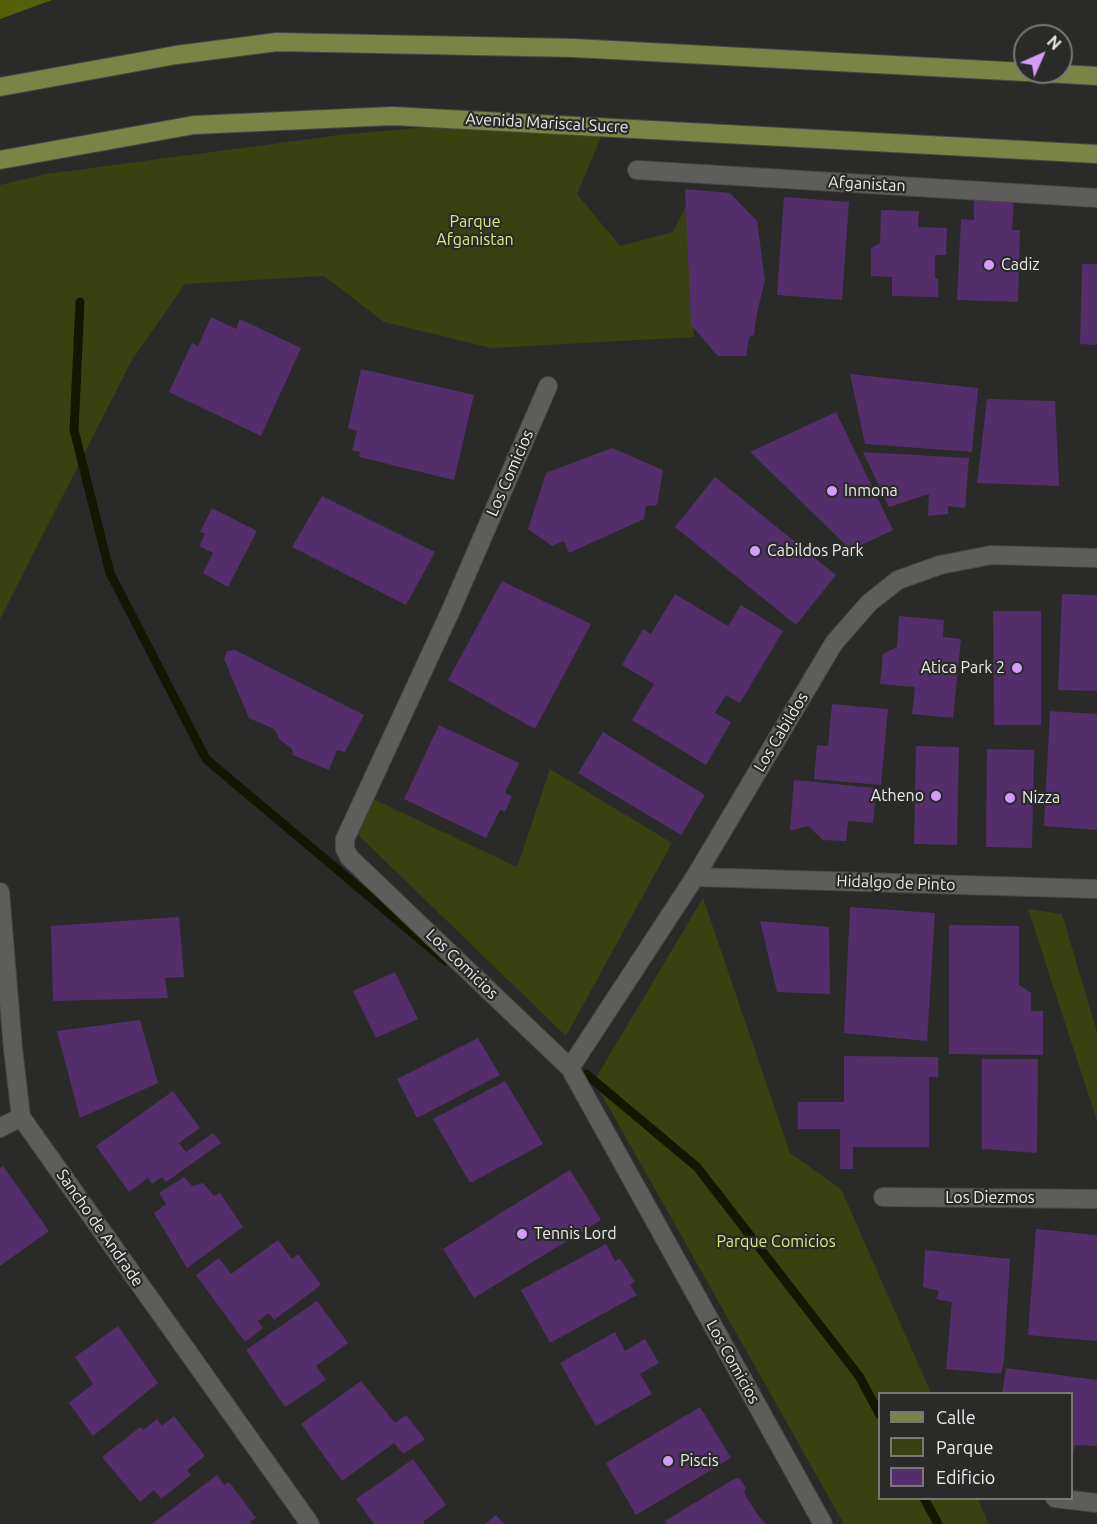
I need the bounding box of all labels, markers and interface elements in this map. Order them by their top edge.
north arrow [1013,24,1073,84]
text: N [1044,32,1065,53]
street label: Avenida Mariscal Sucre [465,109,629,137]
street label: Afganistan [828,172,906,196]
park label: Parque Afganistan [436,212,514,250]
place label: Cadiz [1001,255,1040,275]
marker: Cadiz [982,258,996,272]
street label: Los Comicios [482,427,538,519]
place label: Inmona [844,481,898,501]
marker: Inmona [825,484,839,498]
place label: Cabildos Park [767,541,864,561]
marker: Cabildos Park [748,544,762,558]
place label: Atica Park 2 [921,658,1005,678]
marker: Atica Park 2 [1010,661,1024,675]
street label: Los Cabildos [750,689,812,775]
place label: Atheno [871,786,924,806]
place label: Nizza [1022,788,1060,808]
marker: Atheno [929,789,943,803]
marker: Nizza [1003,791,1017,805]
street label: Hidalgo de Pinto [836,871,956,895]
street label: Los Comicios [422,925,502,1003]
street label: Sancho de Andrade [52,1166,148,1290]
street label: Los Diezmos [945,1188,1035,1208]
place label: Tennis Lord [534,1224,617,1244]
marker: Tennis Lord [515,1227,529,1241]
park label: Parque Comicios [716,1232,836,1252]
street label: Los Comicios [702,1317,764,1407]
legend [878,1392,1073,1500]
text: Calle [936,1407,976,1427]
text: Parque [936,1437,993,1457]
place label: Piscis [680,1451,719,1471]
marker: Piscis [661,1454,675,1468]
text: Edificio [936,1467,995,1487]

